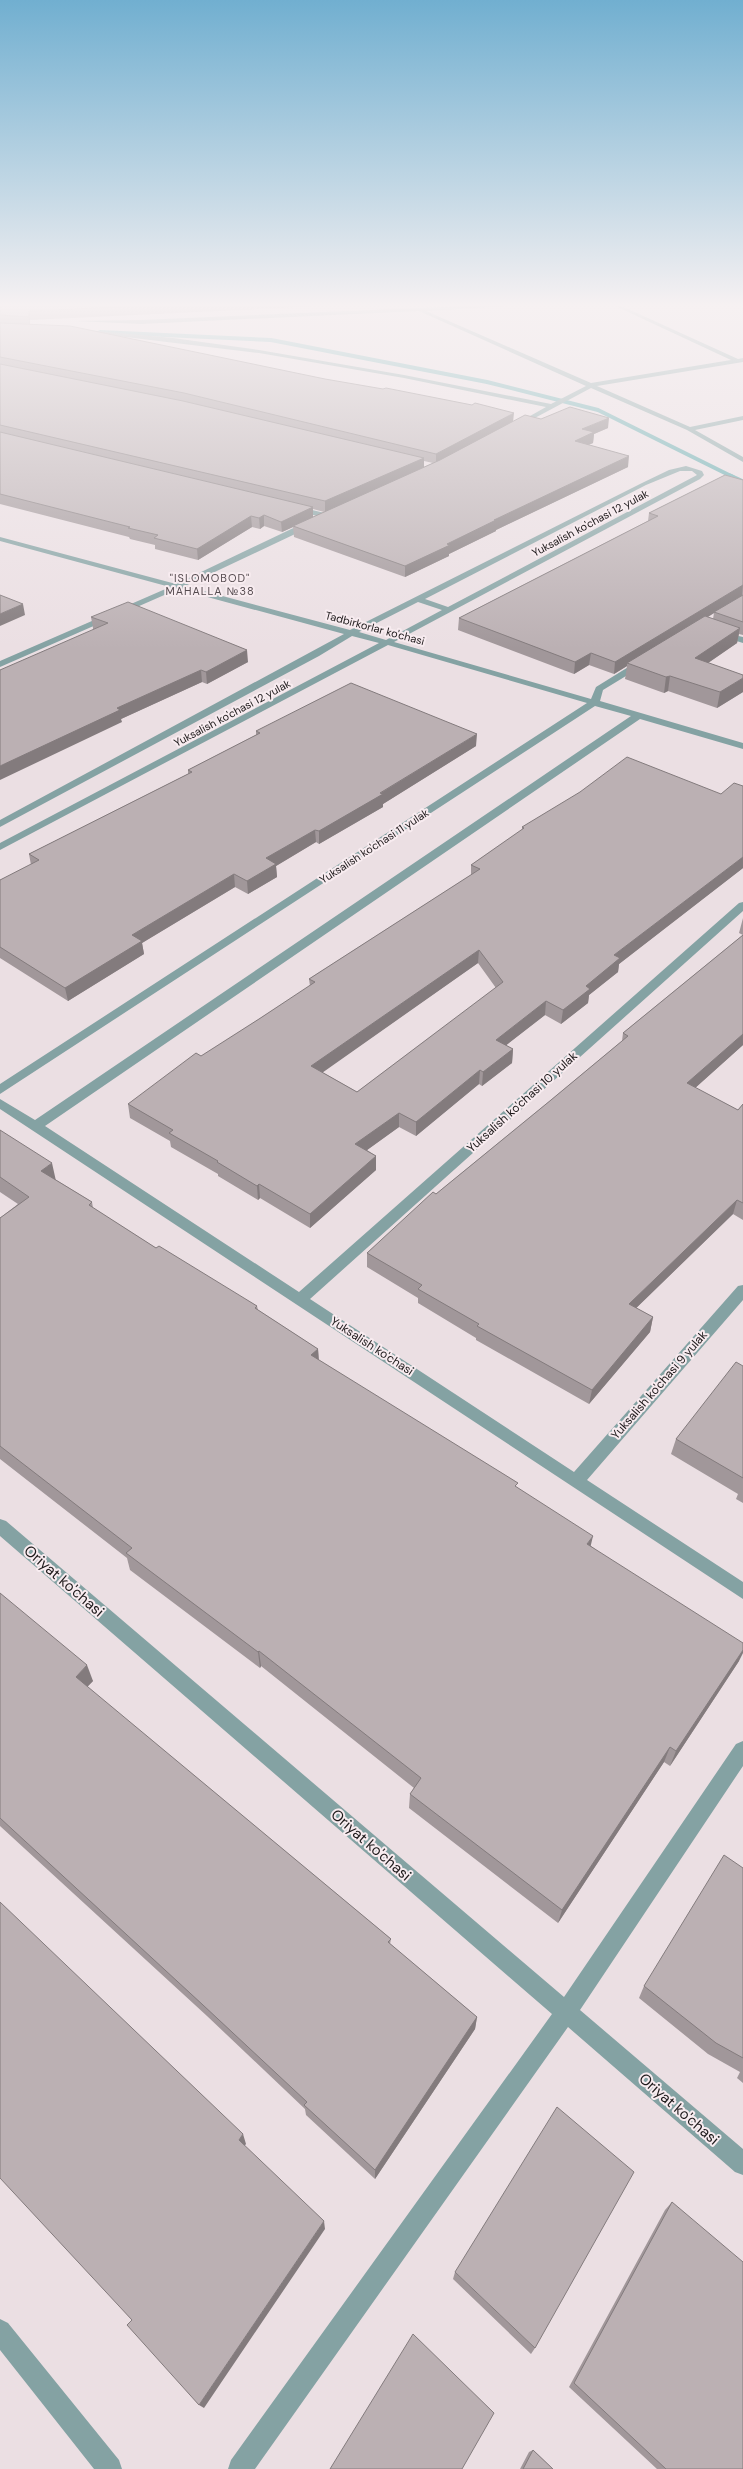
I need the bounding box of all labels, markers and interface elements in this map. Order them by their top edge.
street label: Yuksalish ko'chasi 12 yulak [529,486,651,560]
district label: "ISLOMOBOD" MAHALLA №38 [165,571,255,598]
street label: Tadbirkorlar ko'chasi [324,608,426,648]
street label: Yuksalish ko'chasi 12 yulak [171,676,293,750]
street label: Yuksalish ko'chasi 11 yulak [317,805,432,887]
street label: Yuksalish ko'chasi 10 yulak [463,1048,581,1156]
street label: Yuksalish ko'chasi [327,1313,417,1379]
street label: Yuksalish ko'chasi 9 yulak [607,1327,711,1443]
street label: Oriyat ko'chasi [20,1541,108,1621]
street label: Oriyat ko'chasi [327,1805,415,1885]
street label: Oriyat ko'chasi [635,2069,723,2149]

